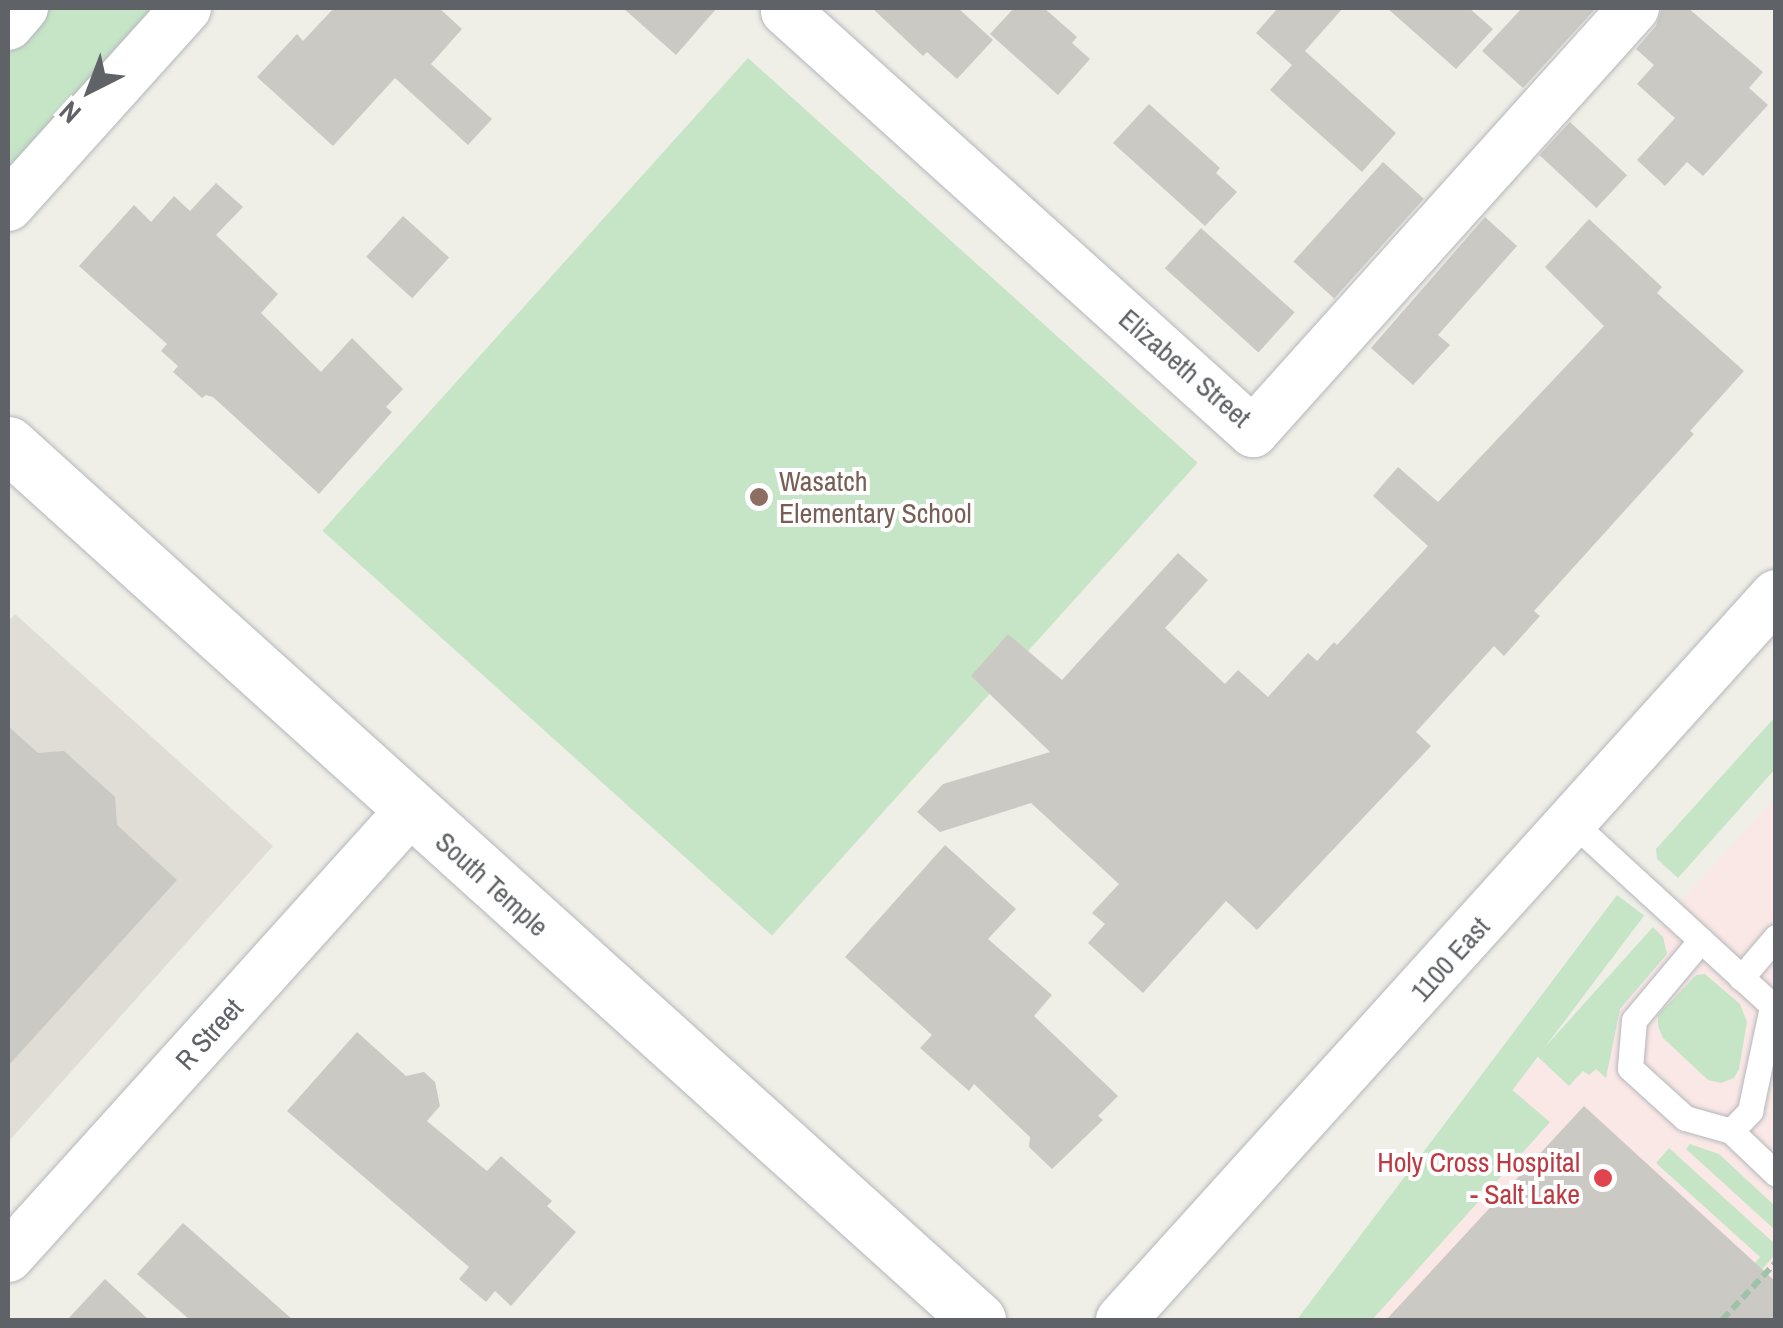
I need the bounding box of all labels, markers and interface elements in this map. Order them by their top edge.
north arrow [40,40,140,140]
text: N [51,93,89,132]
street label: Elizabeth Street [1112,302,1258,434]
place label: Wasatch Elementary School [779,464,972,530]
marker: Wasatch Elementary School [748,486,770,508]
street label: South Temple [429,825,555,943]
street label: 1100 East [1403,910,1497,1008]
street label: R Street [168,991,250,1077]
place label: Holy Cross Hospital - Salt Lake [1377,1145,1580,1211]
marker: Holy Cross Hospital - Salt Lake [1590,1165,1616,1191]

